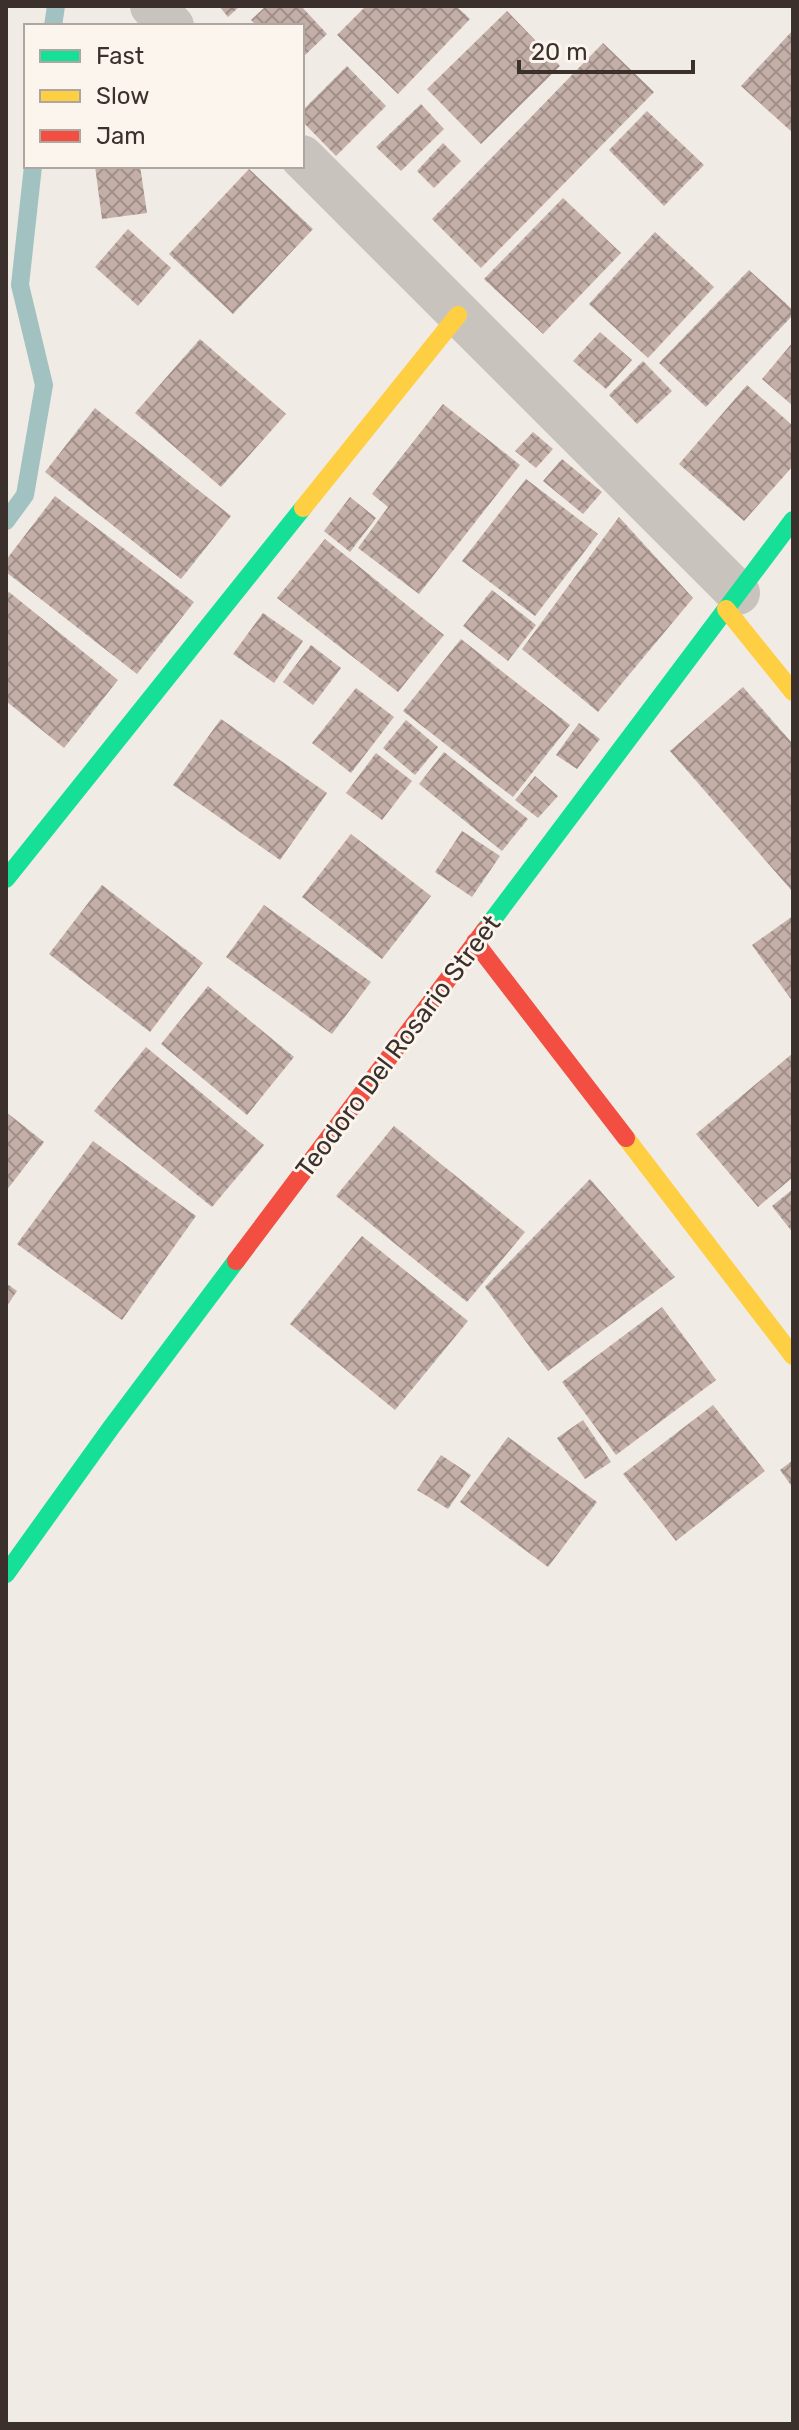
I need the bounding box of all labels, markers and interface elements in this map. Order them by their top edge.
legend [24,24,304,168]
scale bar [519,24,693,74]
text: 20 m [531,38,588,66]
text: Fast [96,42,144,70]
text: Slow [96,82,149,110]
text: Jam [96,122,146,150]
street label: Teodoro Del Rosario Street [290,909,507,1184]

